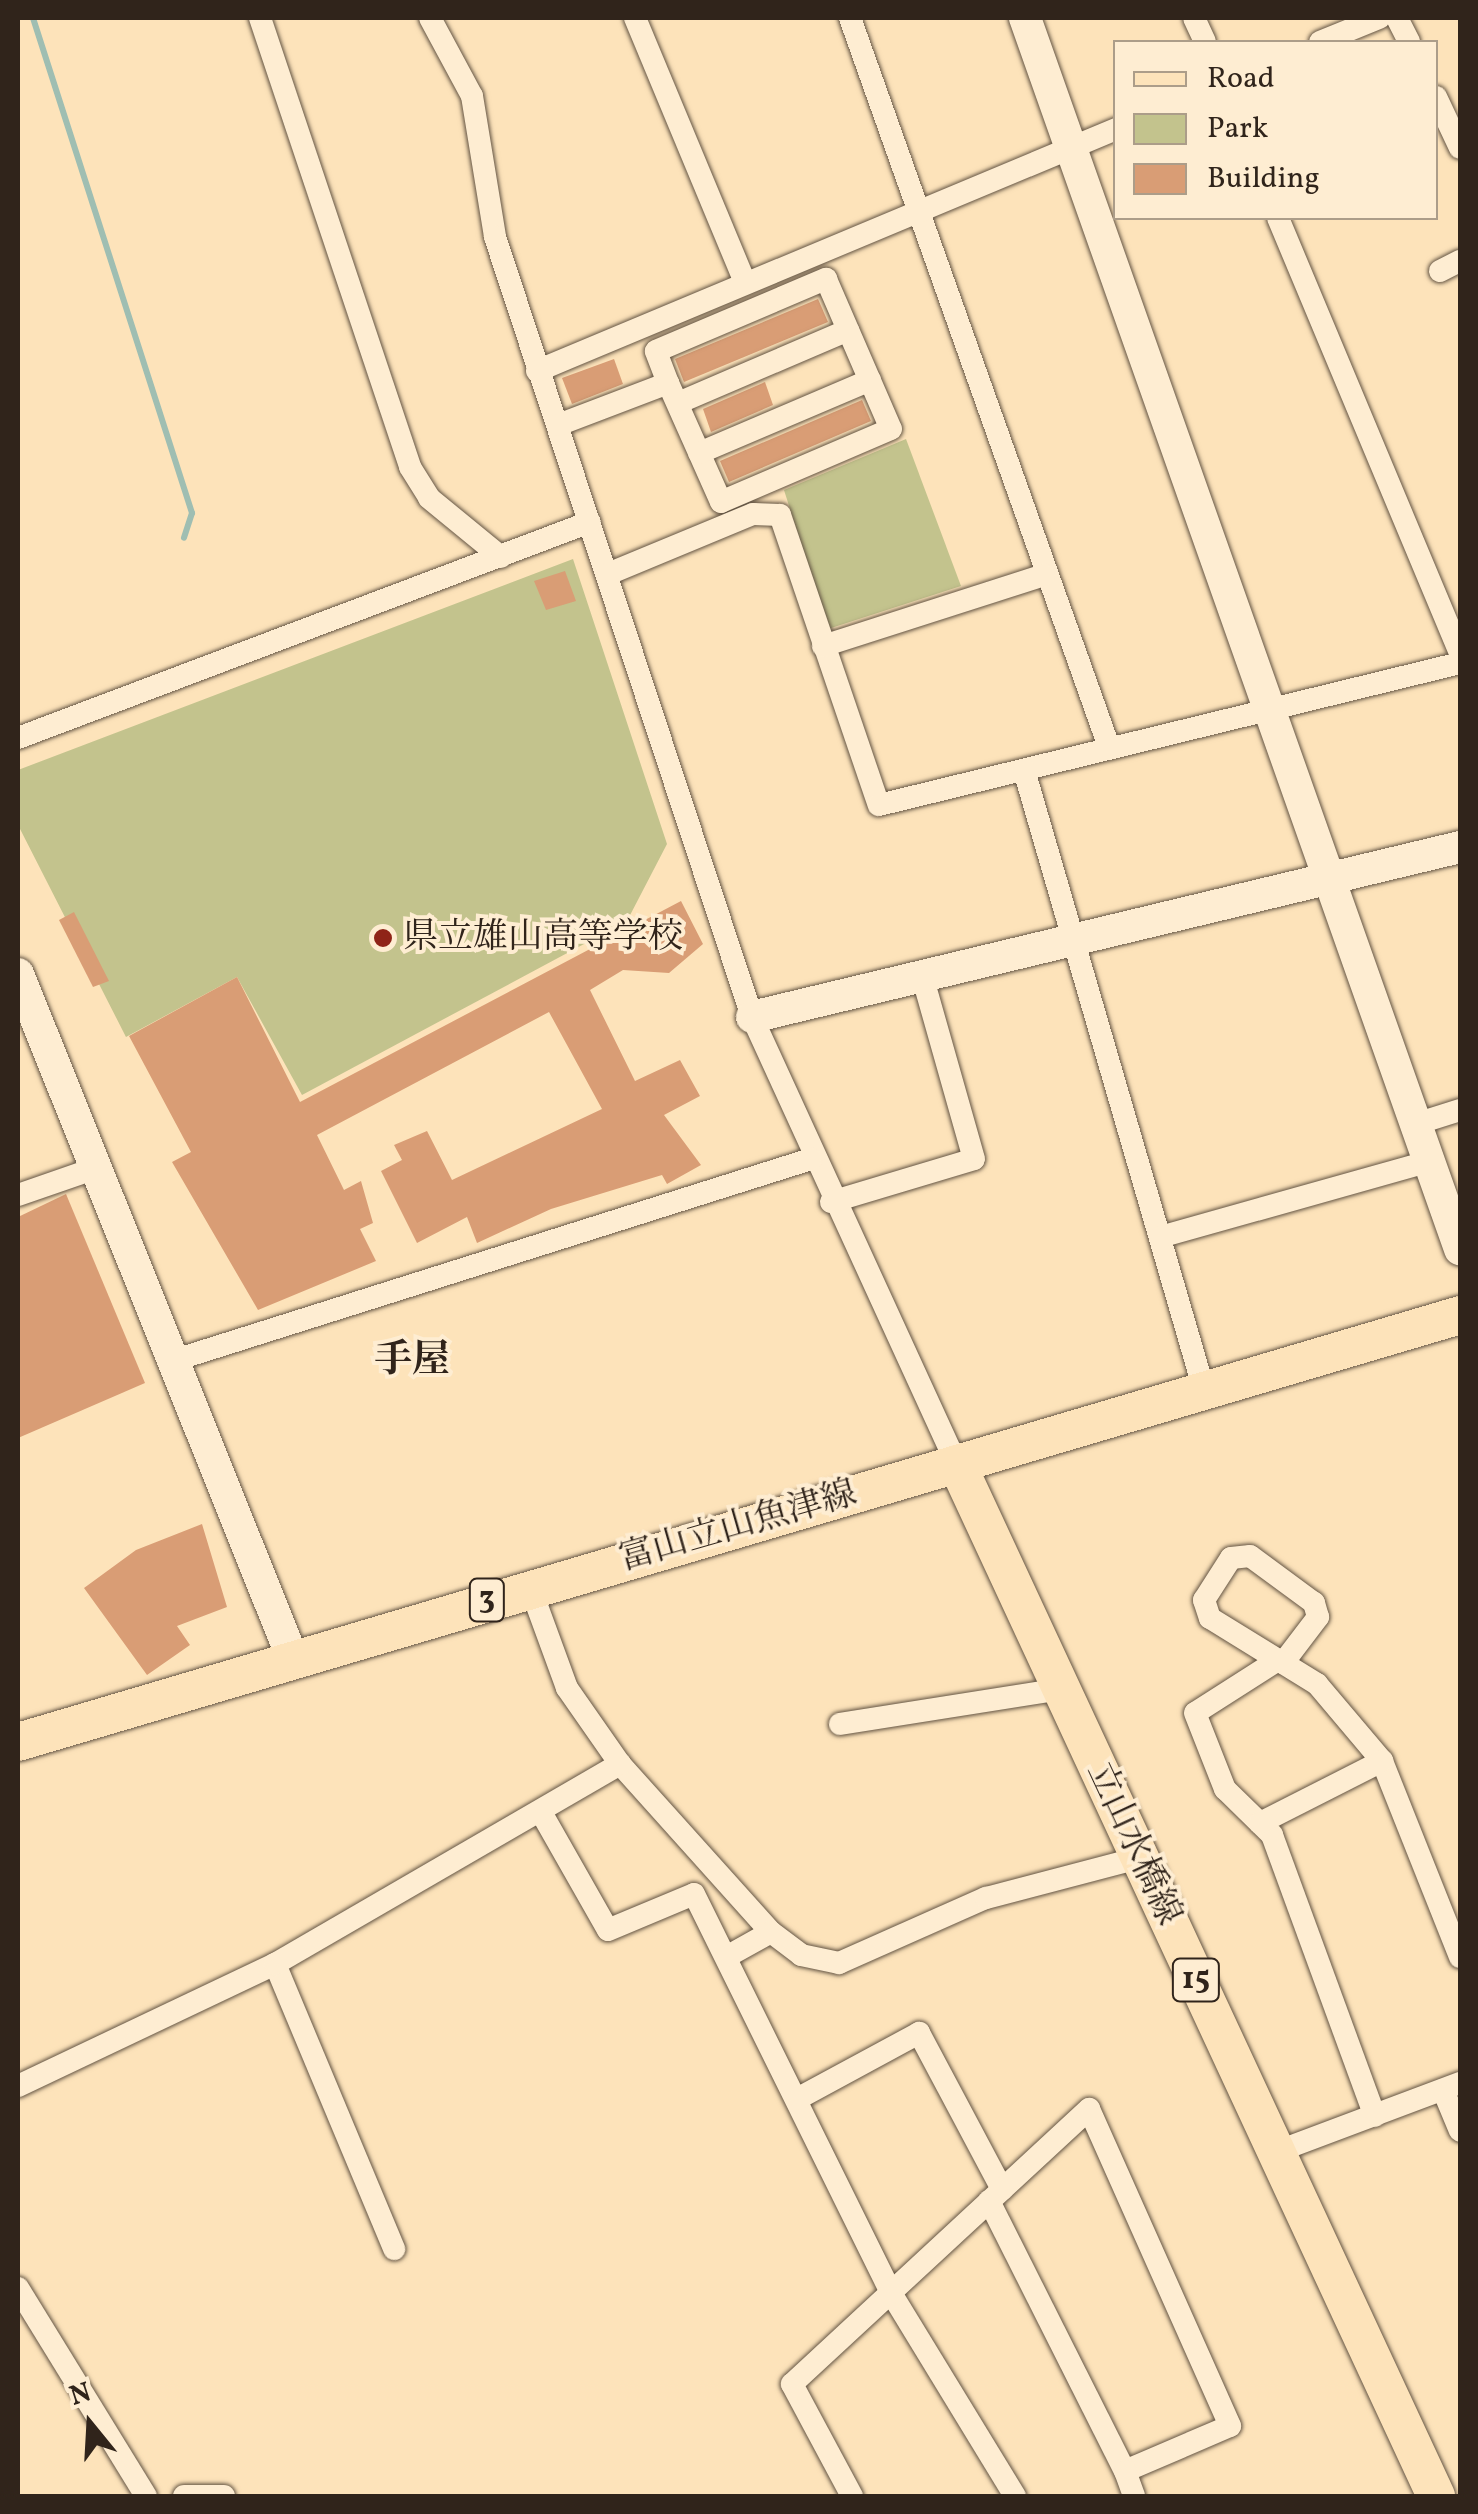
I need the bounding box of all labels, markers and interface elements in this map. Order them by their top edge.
legend [1113,40,1438,220]
text: Road [1207,58,1275,100]
text: Park [1207,108,1268,150]
text: Building [1207,158,1320,200]
place label: 県立雄山高等学校 [403,917,683,959]
marker: 県立雄山高等学校 [372,927,394,949]
district label: 手屋 [374,1339,450,1385]
street label: 富山立山魚津線 [614,1473,862,1581]
road number: 3 [467,1573,507,1627]
street label: 立山水橋線 [1077,1756,1189,1932]
road number: 15 [1171,1953,1221,2007]
text: N [65,2373,96,2417]
north arrow [40,2374,140,2474]

